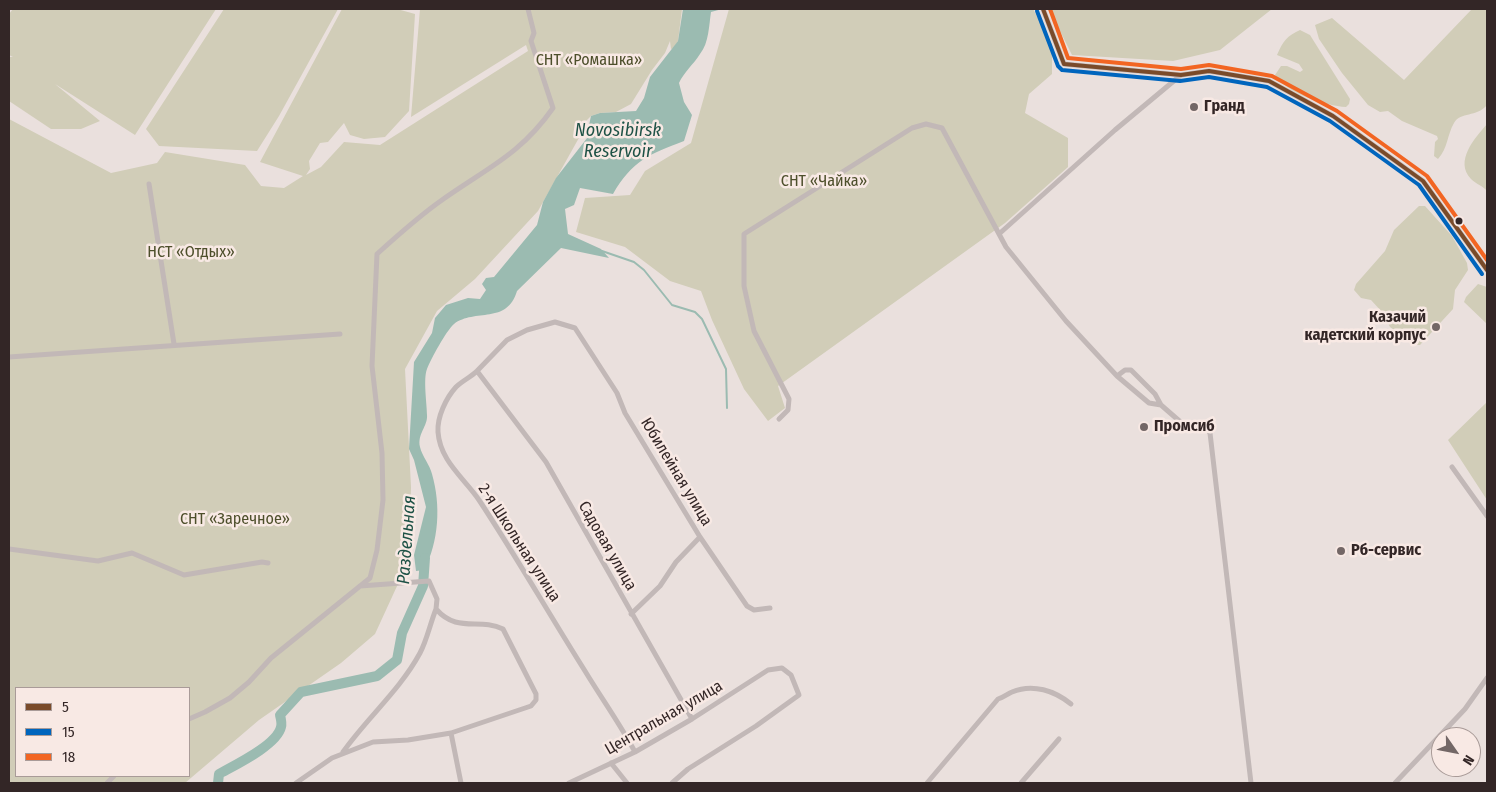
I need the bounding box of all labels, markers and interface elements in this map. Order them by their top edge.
park label: СНТ «Ромашка» [536,51,642,71]
place label: Гранд [1204,97,1245,117]
marker: Гранд [1188,101,1200,113]
water label: Novosibirsk Reservoir [575,120,661,162]
park label: СНТ «Чайка» [781,172,867,192]
unlabelled marker [1454,216,1464,226]
park label: НСТ «Отдых» [147,243,235,263]
place label: Казачий кадетский корпус [1305,308,1426,346]
marker: Казачий кадетский корпус [1430,321,1442,333]
street label: Юбилейная улица [636,414,716,530]
place label: Промсиб [1154,417,1215,437]
marker: Промсиб [1138,421,1150,433]
street label: 2-я Школьная улица [474,480,564,606]
water label: Раздельная [393,495,421,585]
street label: Садовая улица [574,498,640,594]
park label: СНТ «Заречное» [180,510,290,530]
place label: Рб-сервис [1351,541,1421,561]
marker: Рб-сервис [1335,545,1347,557]
street label: Центральная улица [602,677,726,759]
legend [15,687,190,777]
text: 5 [62,698,69,716]
text: 15 [62,723,75,741]
north arrow [1431,727,1481,777]
text: 18 [62,748,75,766]
text: N [1459,752,1478,768]

